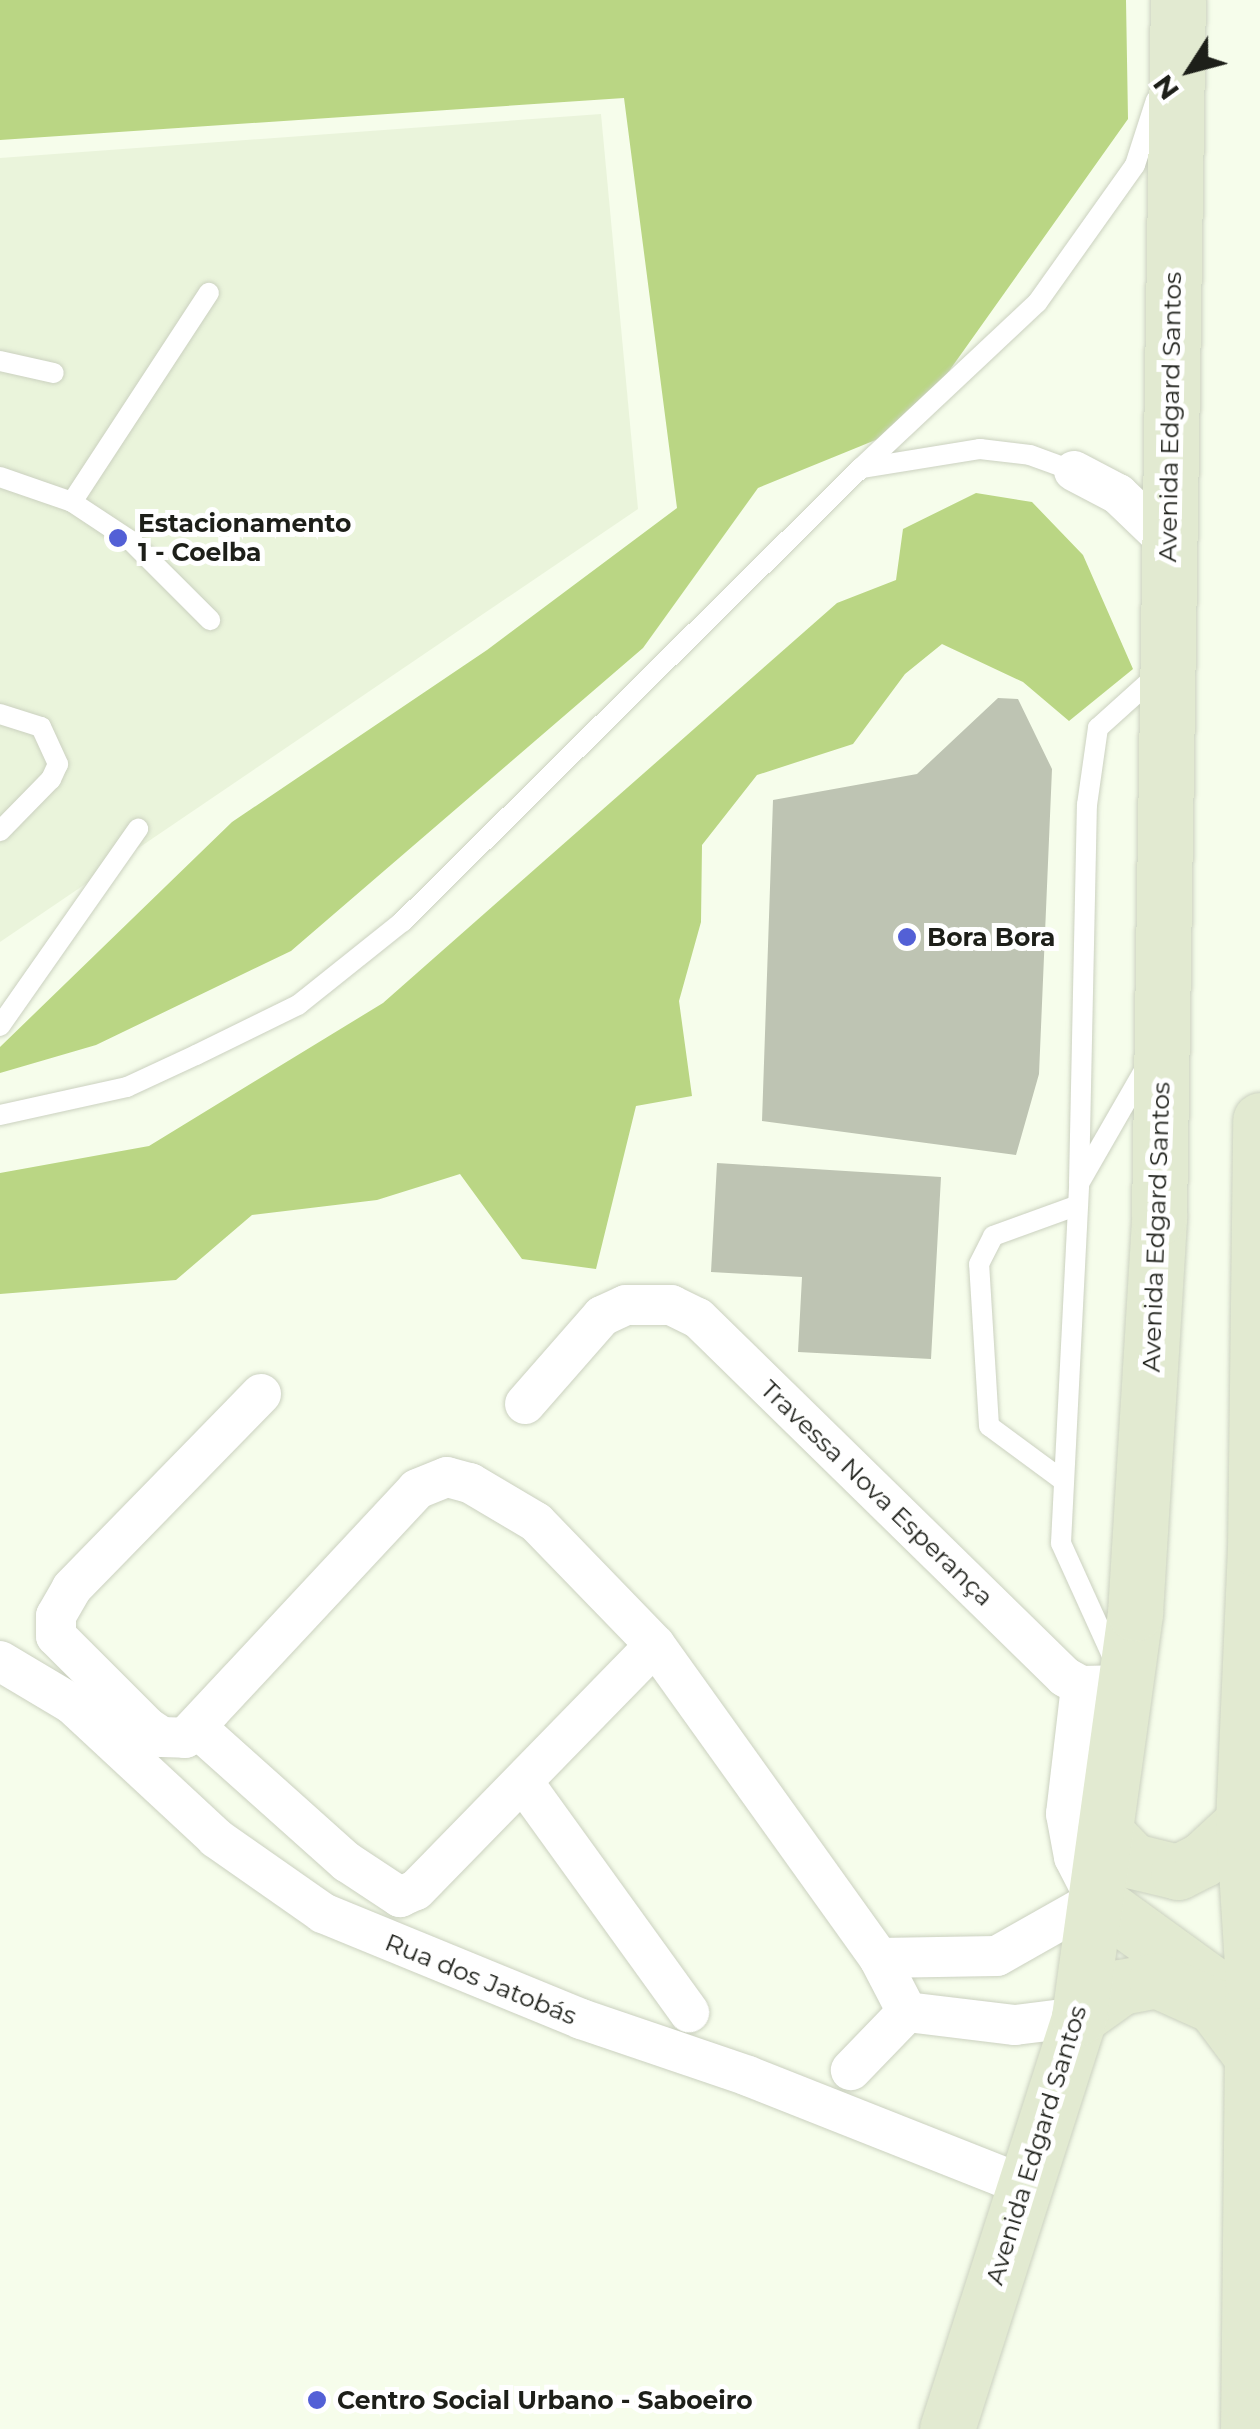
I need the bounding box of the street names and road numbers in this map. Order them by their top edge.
street label: Avenida Edgard Santos [1152,271,1188,563]
street label: Avenida Edgard Santos [1136,1081,1176,1373]
street label: Travessa Nova Esperança [754,1374,1000,1612]
street label: Rua dos Jatobás [381,1927,581,2031]
street label: Avenida Edgard Santos [979,2002,1093,2288]

